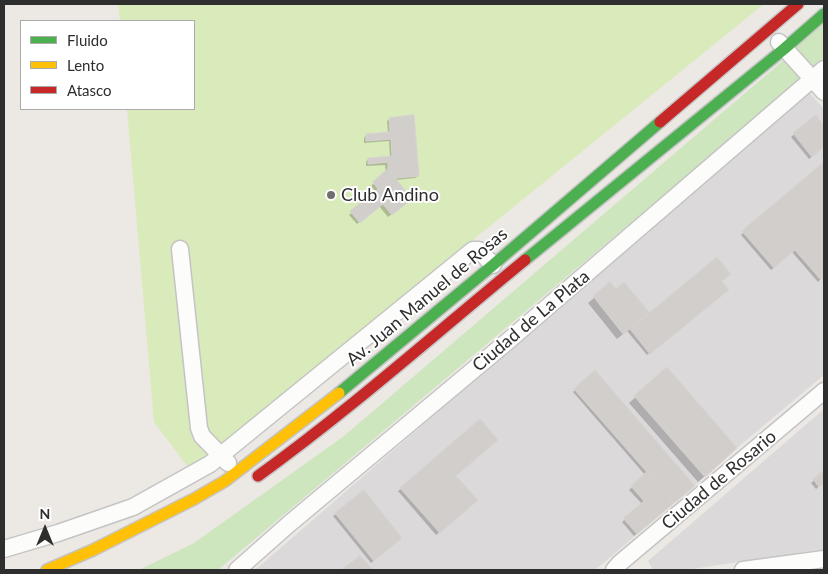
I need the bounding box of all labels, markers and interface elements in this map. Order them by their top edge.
legend [20,20,195,110]
text: Fluido [67,31,108,49]
text: Lento [67,56,104,74]
text: Atasco [67,81,112,99]
place label: Club Andino [341,184,439,206]
marker: Club Andino [325,189,337,201]
street label: Av. Juan Manuel de Rosas [342,223,512,371]
street label: Ciudad de La Plata [468,266,594,376]
street label: Ciudad de Rosario [657,426,781,534]
north arrow [20,504,70,554]
text: N [40,505,50,522]

